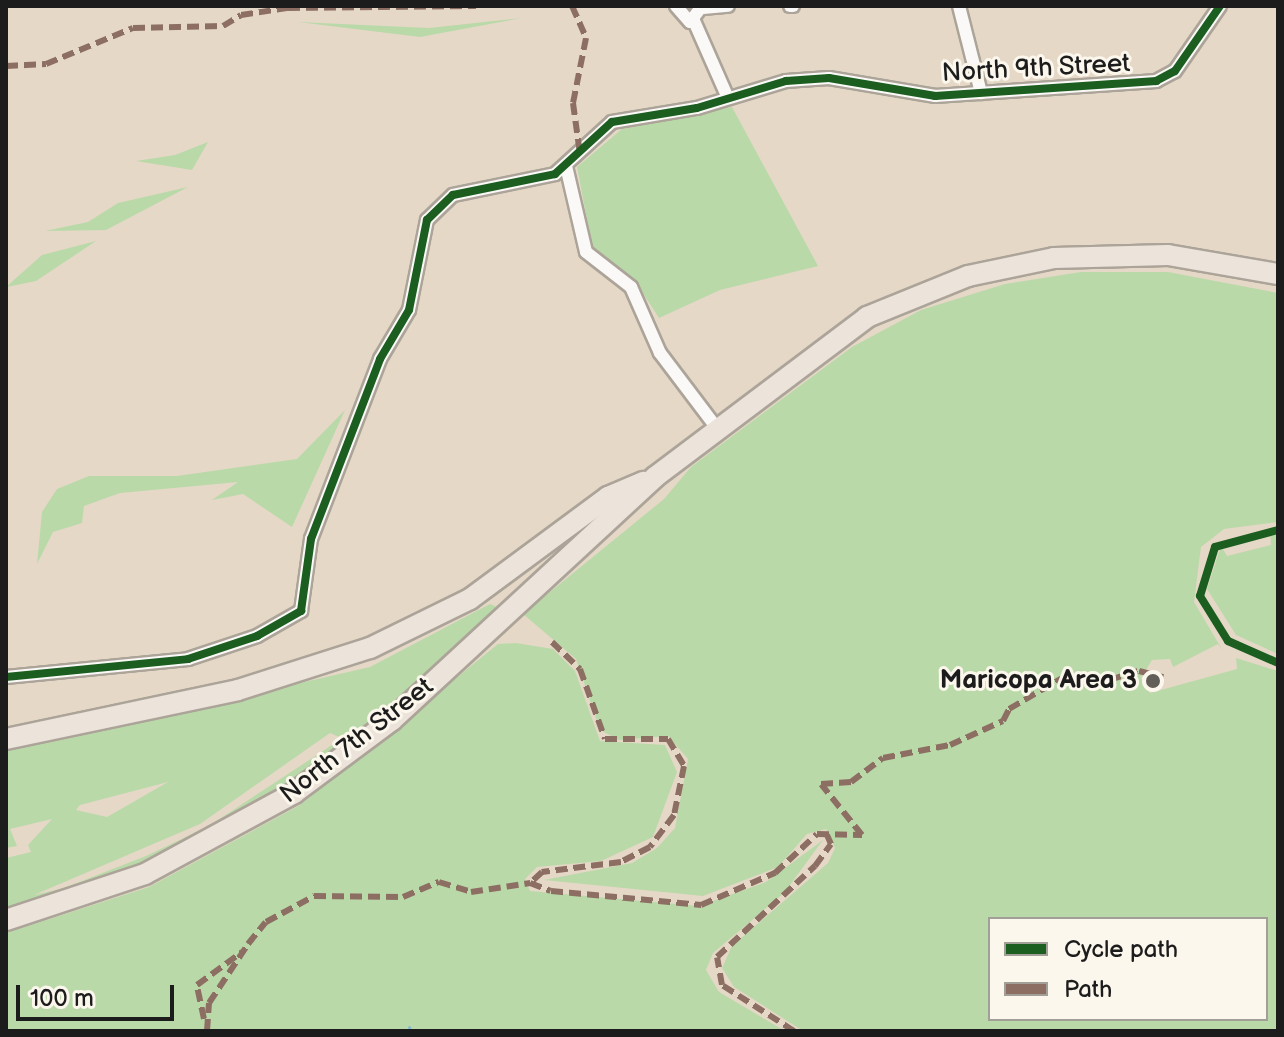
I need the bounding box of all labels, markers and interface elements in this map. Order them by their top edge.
street label: North 9th Street [941,48,1131,90]
place label: Maricopa Area 3 [940,665,1137,697]
street label: North 7th Street [274,671,440,811]
marker: Maricopa Area 3 [1144,672,1162,690]
legend [988,917,1268,1021]
text: Cycle path [1064,935,1178,964]
scale bar [20,969,178,1019]
text: Path [1064,975,1112,1004]
text: 100 m [30,984,94,1013]

